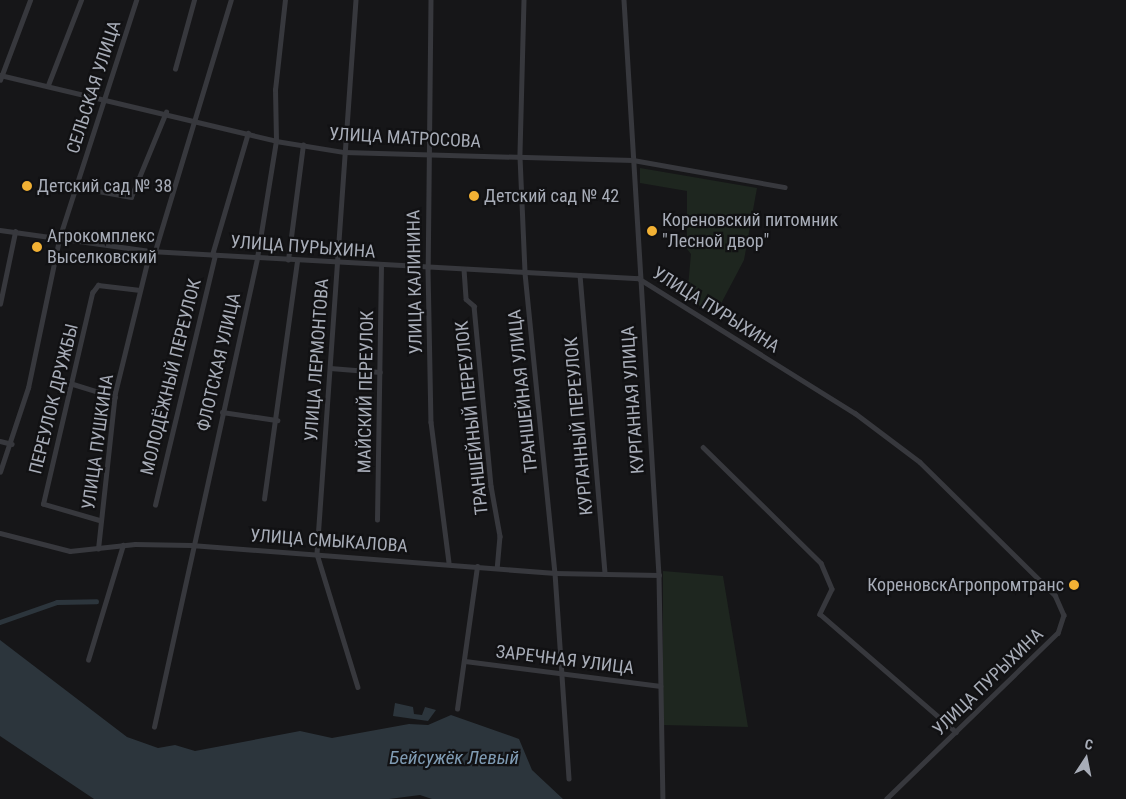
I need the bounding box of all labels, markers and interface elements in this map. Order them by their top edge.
street label: СЕЛЬСКАЯ УЛИЦА [62,18,126,156]
street label: УЛИЦА МАТРОСОВА [328,123,482,153]
place label: Детский сад № 38 [37,175,172,197]
marker: Детский сад № 38 [21,180,33,192]
place label: Детский сад № 42 [484,185,619,207]
marker: Детский сад № 42 [468,190,480,202]
street label: УЛИЦА КАЛИНИНА [403,209,427,355]
place label: Кореновский питомник "Лесной двор" [662,210,838,252]
marker: Кореновский питомник "Лесной двор" [646,225,658,237]
place label: Агрокомплекс Выселковский [47,226,157,268]
street label: УЛИЦА ПУРЫХИНА [230,231,376,263]
marker: Агрокомплекс Выселковский [31,241,43,253]
street label: УЛИЦА ПУРЫХИНА [649,262,783,358]
street label: МОЛОДЁЖНЫЙ ПЕРЕУЛОК [136,277,206,477]
street label: УЛИЦА ЛЕРМОНТОВА [301,278,333,442]
street label: ФЛОТСКАЯ УЛИЦА [193,291,245,433]
street label: ТРАНШЕЙНАЯ УЛИЦА [504,308,542,474]
street label: МАЙСКИЙ ПЕРЕУЛОК [354,311,378,473]
street label: ТРАНШЕЙНЫЙ ПЕРЕУЛОК [451,320,493,516]
street label: ПЕРЕУЛОК ДРУЖБЫ [25,322,83,476]
street label: КУРГАННАЯ УЛИЦА [617,325,649,475]
street label: КУРГАННЫЙ ПЕРЕУЛОК [560,336,598,516]
street label: УЛИЦА ПУШКИНА [78,373,118,511]
street label: УЛИЦА СМЫКАЛОВА [249,525,409,557]
place label: КореновскАгропромтранс [867,574,1064,596]
marker: КореновскАгропромтранс [1068,579,1080,591]
street label: УЛИЦА ПУРЫХИНА [928,624,1048,740]
street label: ЗАРЕЧНАЯ УЛИЦА [495,641,635,679]
north arrow [1061,734,1111,784]
text: С [1083,736,1094,753]
water label: Бейсужёк Левый [389,747,519,769]

